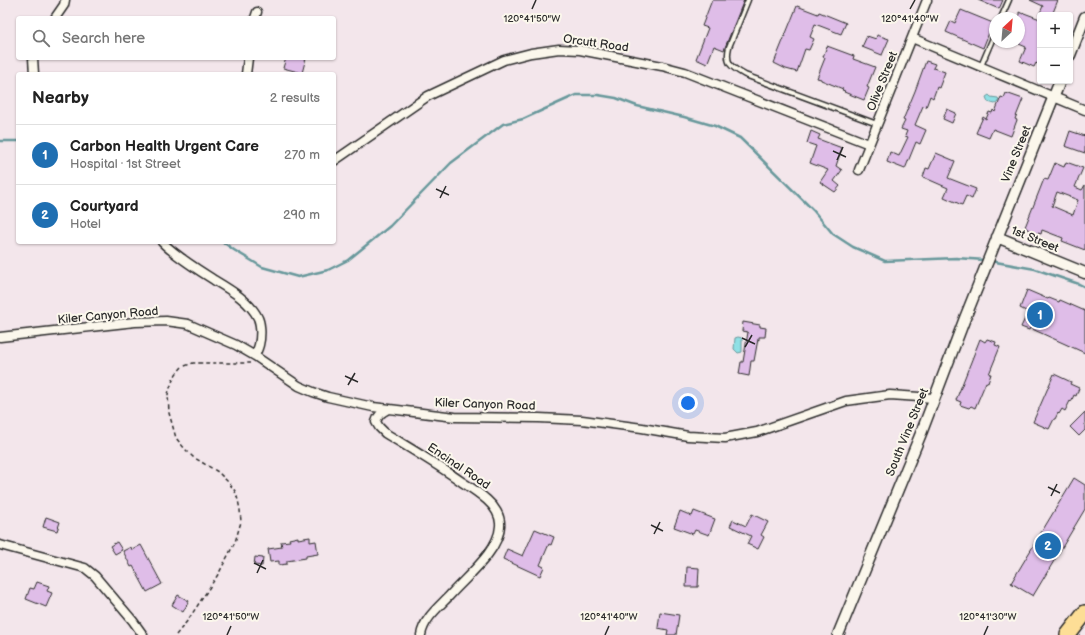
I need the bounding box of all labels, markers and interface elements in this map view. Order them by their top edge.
north arrow [989,12,1025,48]
map controls [1037,12,1073,84]
button: + [1037,12,1073,48]
text: 120°41'50"W [504,13,560,25]
text: 120°41'40"W [881,13,939,25]
search box [16,16,336,60]
icon: search [30,27,52,49]
text: Search here [62,29,145,48]
street label: Orcutt Road [562,31,630,56]
button: − [1037,48,1073,84]
street label: Olive Street [864,49,901,113]
text: Nearby [32,88,89,108]
text: 2 results [270,90,320,106]
street label: Vine Street [998,123,1035,185]
text: Carbon Health Urgent Care [70,137,259,156]
text: 1 [42,147,48,163]
text: 270 m [284,147,320,163]
text: Hospital · 1st Street [70,156,181,172]
text: Courtyard [70,197,139,216]
text: 2 [41,207,49,223]
text: 290 m [283,207,320,223]
text: Hotel [70,216,101,232]
street label: 1st Street [1009,223,1061,256]
pin: 1 [1027,300,1053,330]
street label: Kiler Canyon Road [57,304,159,327]
street label: South Vine Street [883,386,932,479]
your location [678,393,698,413]
street label: Kiler Canyon Road [434,395,536,414]
street label: Encinal Road [425,440,493,493]
pin: 2 [1035,531,1061,561]
text: 120°41'50"W [203,611,259,623]
text: 120°41'40"W [580,611,638,623]
text: 120°41'30"W [959,611,1017,623]

